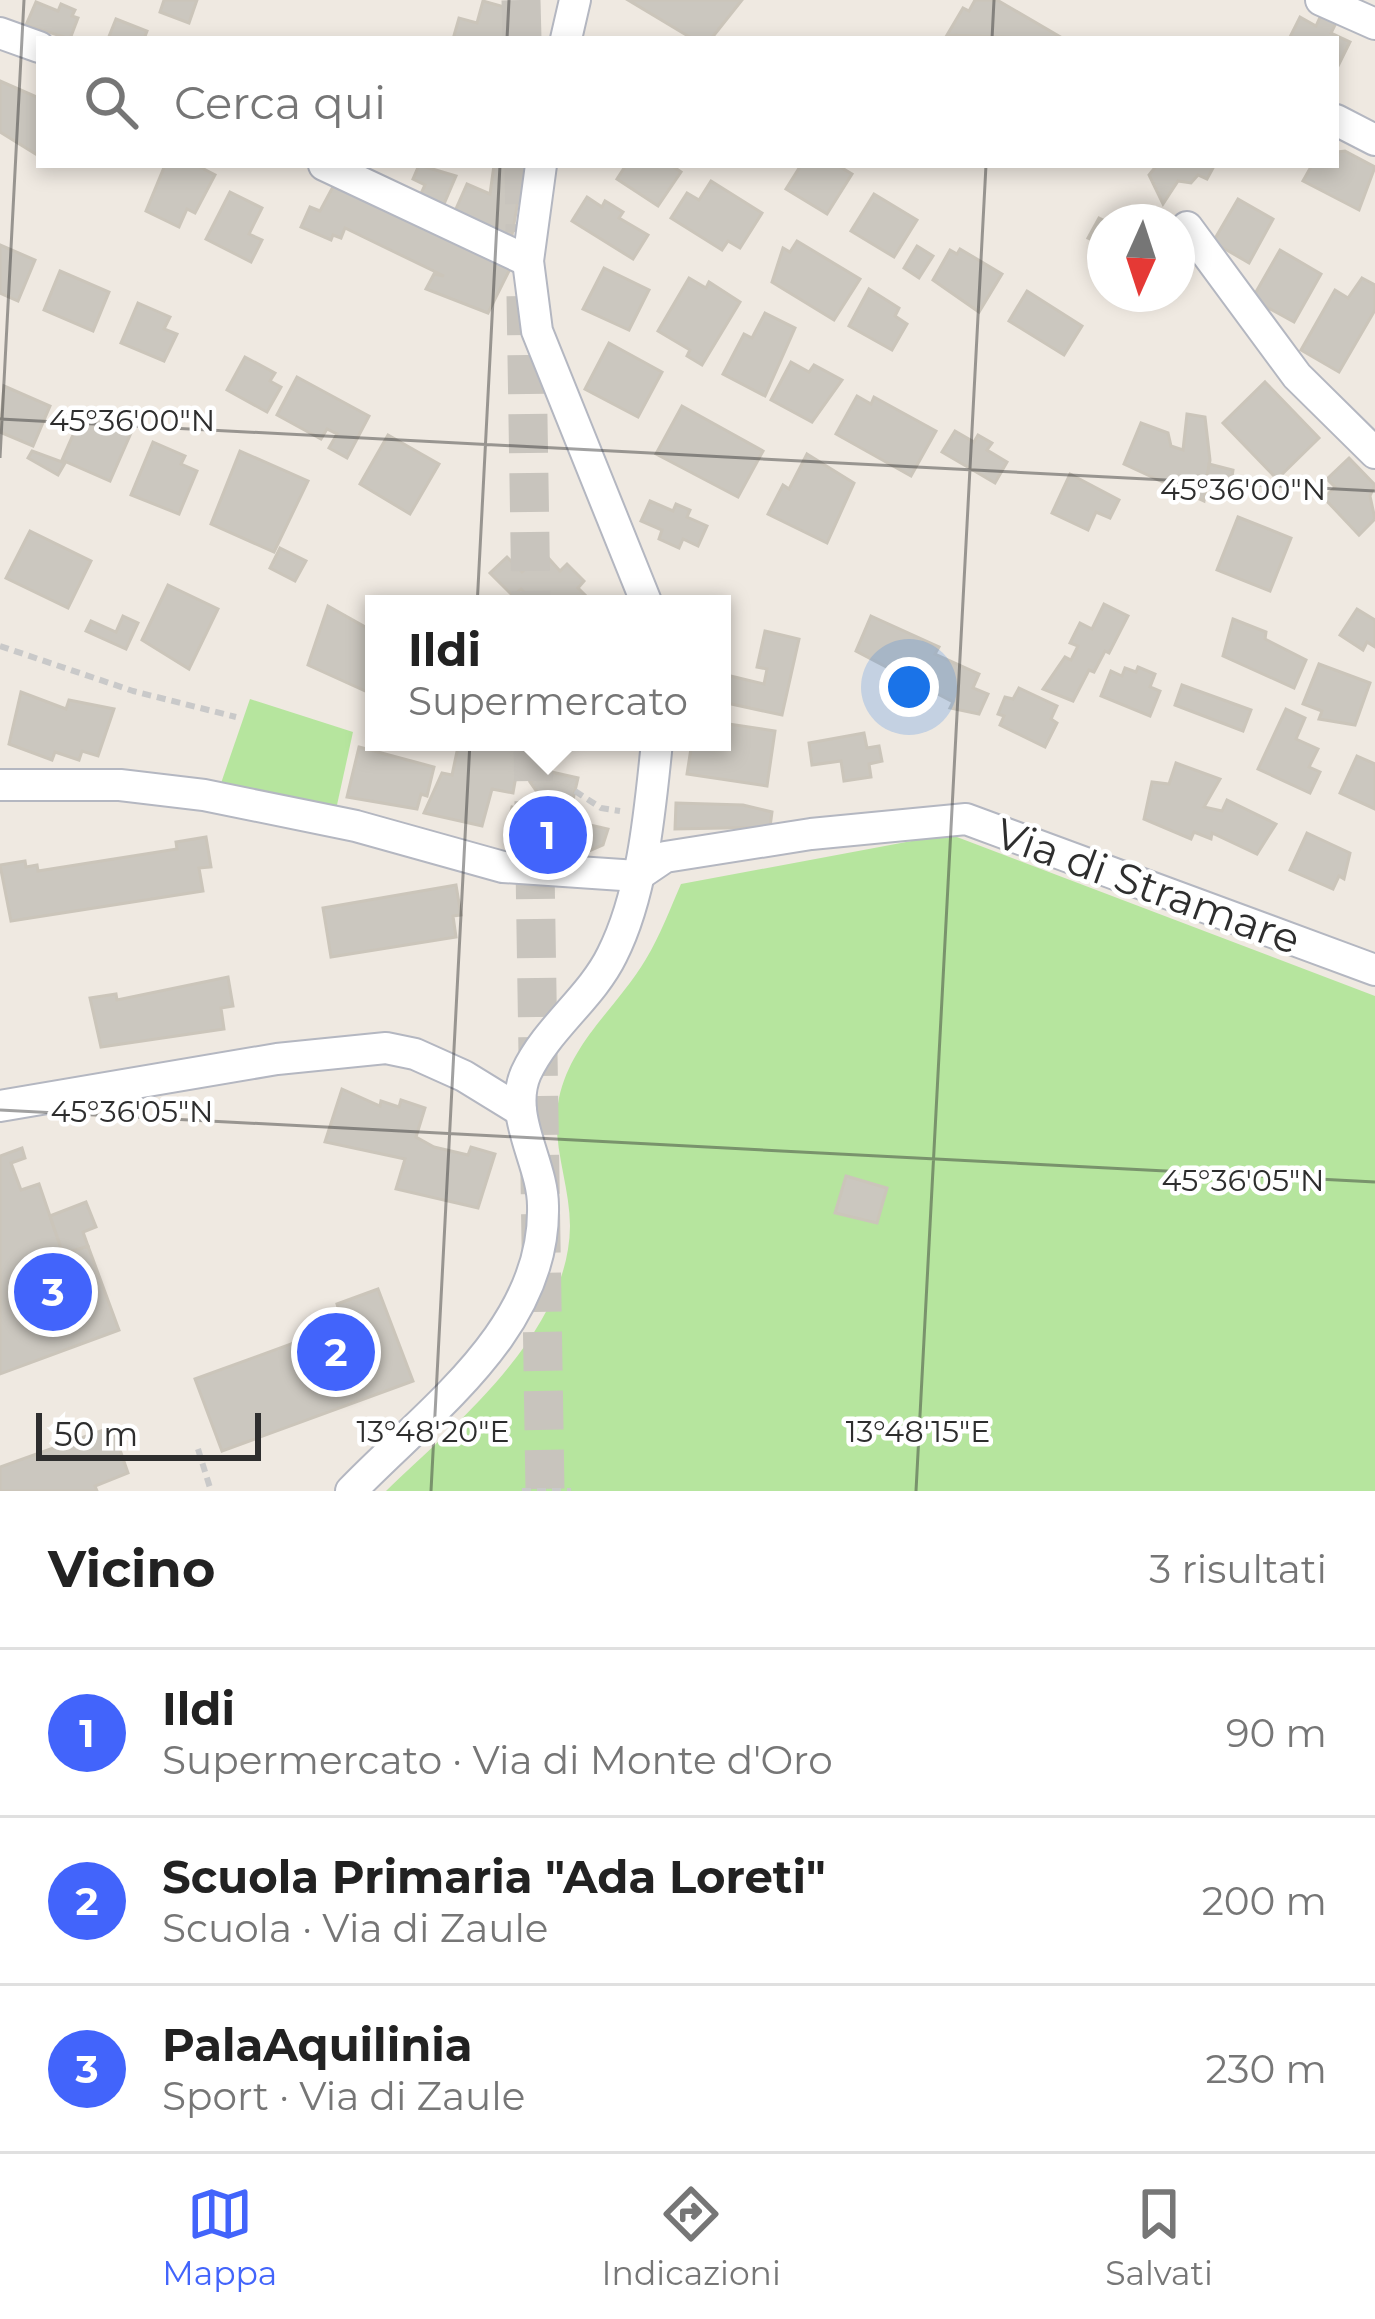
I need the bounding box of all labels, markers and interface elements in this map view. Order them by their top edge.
search box [36,36,1339,168]
icon: search [78,69,144,135]
text: Cerca qui [174,75,386,130]
north arrow [1087,204,1195,312]
text: 45°36'00"N [49,402,215,439]
text: 45°36'00"N [1160,471,1326,508]
popup [365,595,731,751]
text: Ildi [408,622,481,677]
your location [879,657,939,717]
text: Supermercato [408,677,688,725]
pin: 1 [509,790,587,880]
street label: Via di Stramare [989,807,1307,965]
text: 45°36'05"N [50,1093,214,1130]
text: 45°36'05"N [1161,1162,1325,1199]
pin: 3 [14,1247,92,1337]
pin: 2 [297,1307,375,1397]
scale bar [36,1407,261,1460]
text: 13°48'20"E [356,1413,510,1450]
text: 13°48'15"E [846,1413,990,1450]
text: 50 m [54,1414,138,1454]
text: Vicino [48,1538,215,1600]
text: 3 risultati [1149,1545,1327,1593]
text: Ildi [162,1681,235,1736]
text: 1 [79,1709,95,1757]
text: 90 m [1226,1709,1327,1757]
text: Supermercato · Via di Monte d'Oro [162,1736,833,1784]
text: Scuola Primaria "Ada Loreti" [162,1849,826,1904]
text: 2 [75,1877,99,1925]
text: 200 m [1202,1877,1327,1925]
text: Scuola · Via di Zaule [162,1904,548,1952]
text: PalaAquilinia [162,2017,473,2072]
text: 3 [75,2045,99,2093]
text: 230 m [1205,2045,1327,2093]
text: Sport · Via di Zaule [162,2072,525,2120]
tab: Mappa [162,2181,277,2293]
tab: Indicazioni [602,2181,781,2293]
tab: Salvati [1105,2181,1213,2293]

